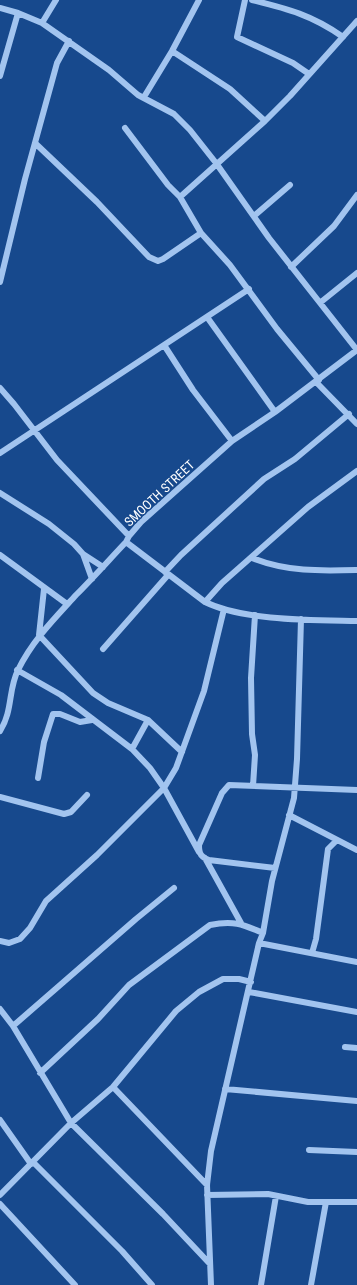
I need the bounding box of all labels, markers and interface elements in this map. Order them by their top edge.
street label: SMOOTH STREET [121,457,198,530]

